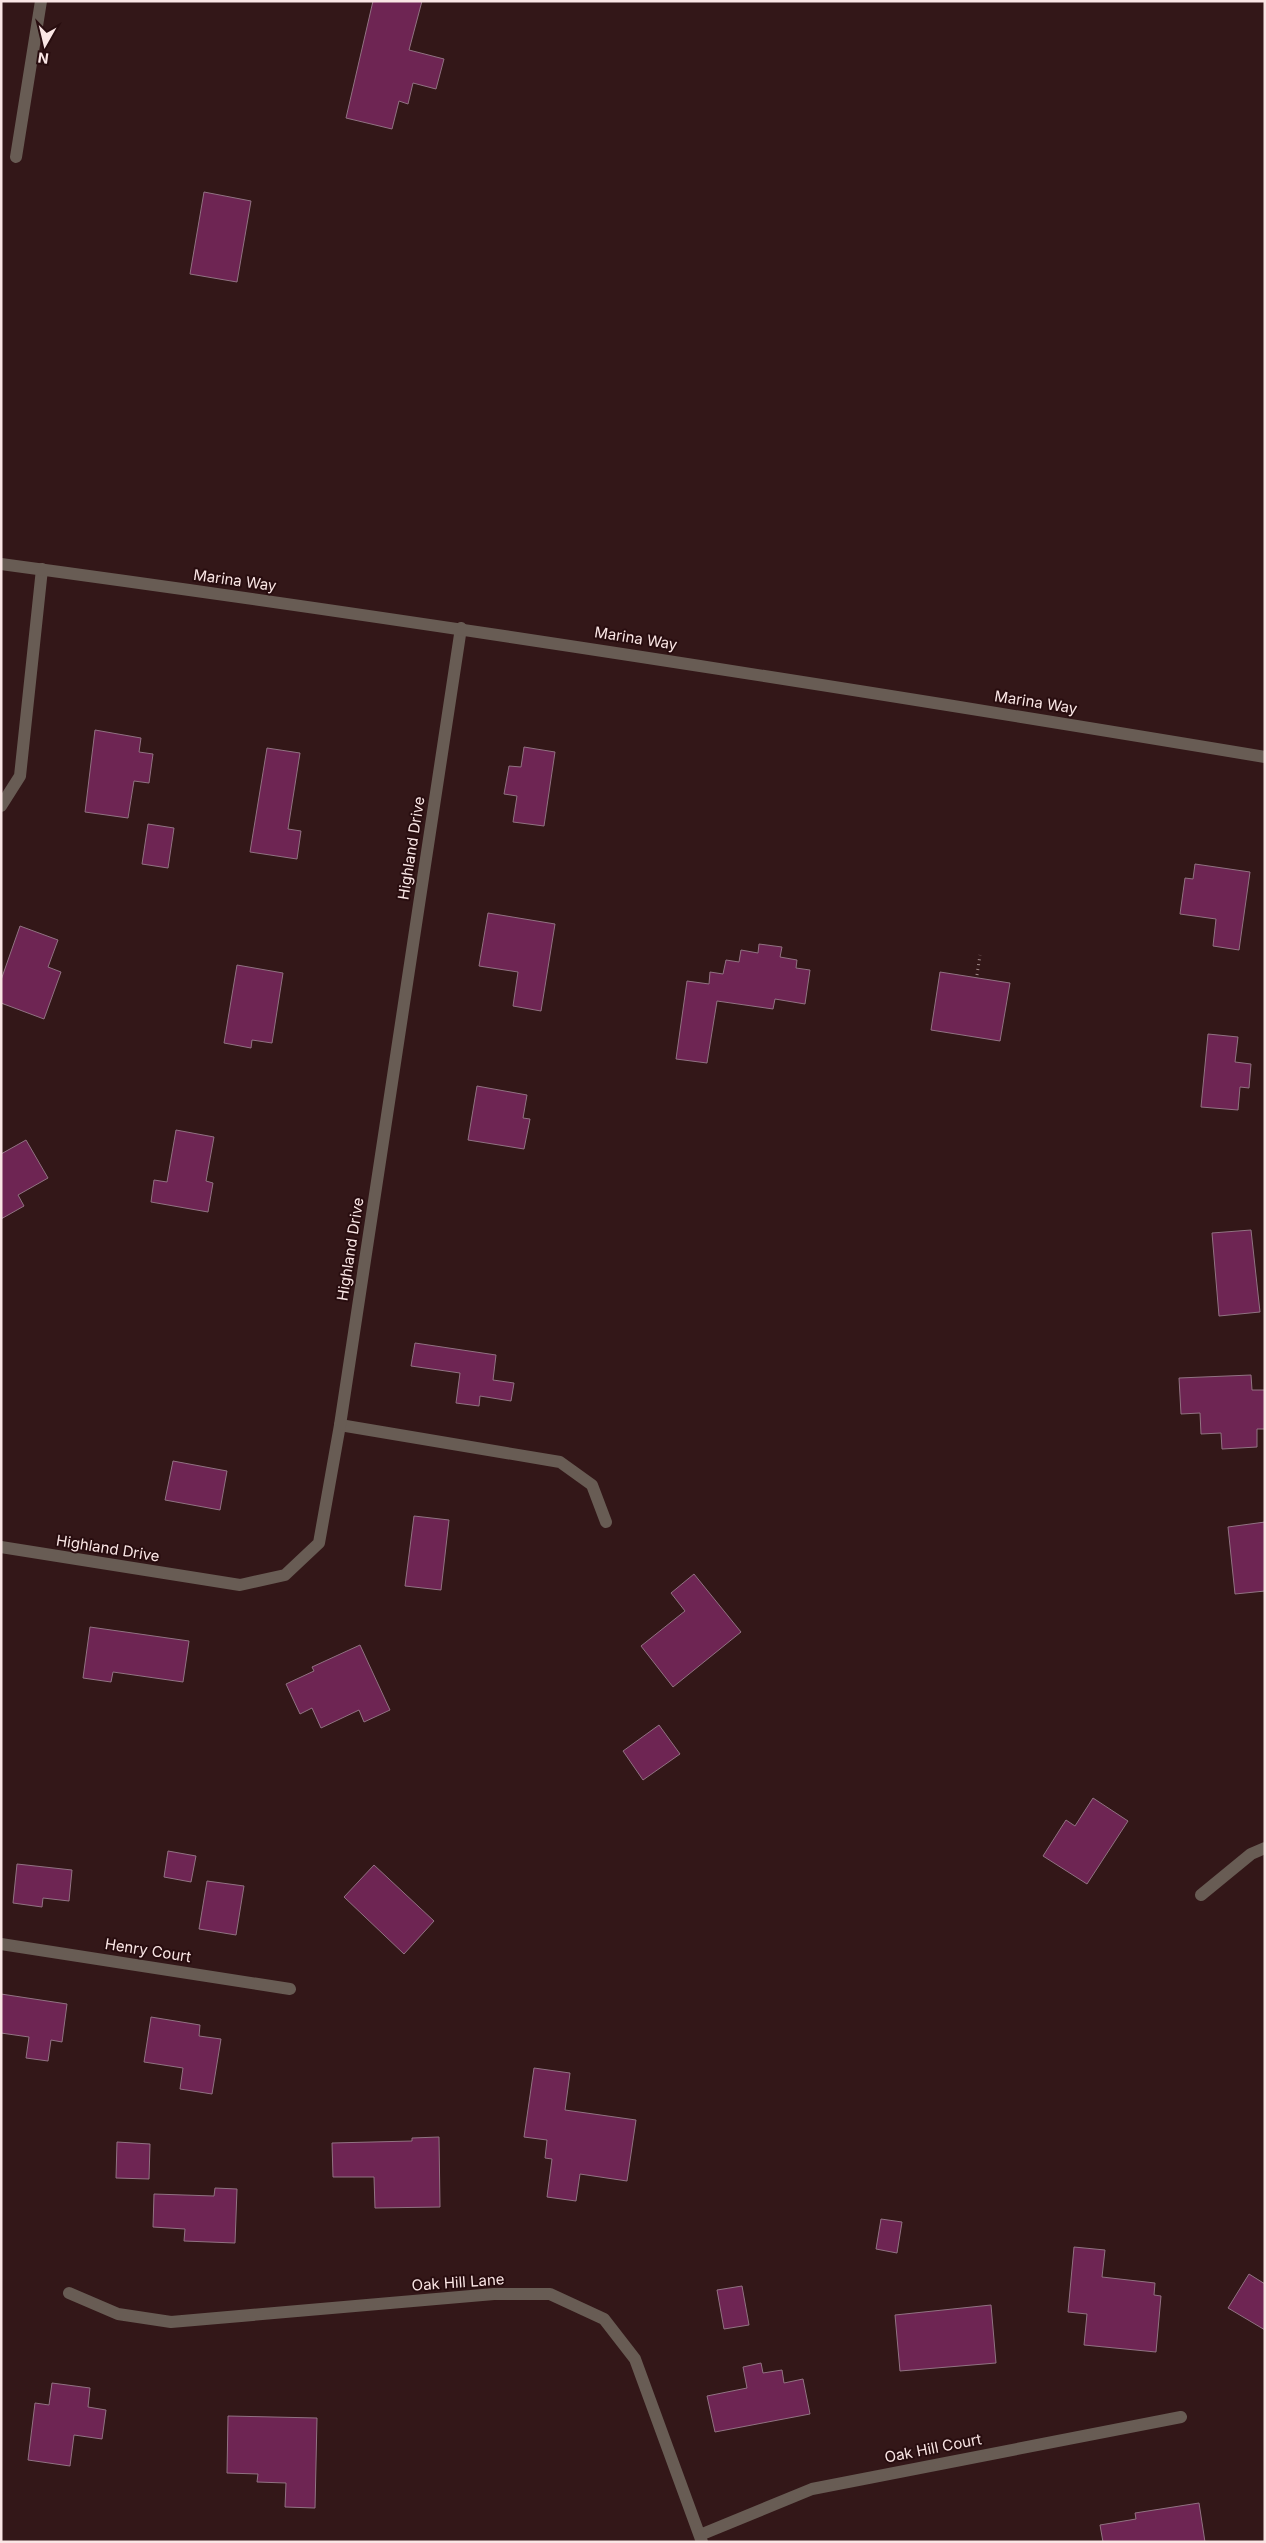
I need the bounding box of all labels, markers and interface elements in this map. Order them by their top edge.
north arrow [20,20,70,70]
text: N [37,49,50,68]
street label: Marina Way [192,565,278,595]
street label: Marina Way [593,622,679,654]
street label: Marina Way [993,686,1079,718]
street label: Highland Drive [393,795,429,901]
street label: Highland Drive [332,1196,368,1302]
street label: Highland Drive [55,1530,161,1566]
street label: Henry Court [104,1934,192,1966]
street label: Oak Hill Lane [411,2269,505,2295]
street label: Oak Hill Court [883,2429,983,2467]

